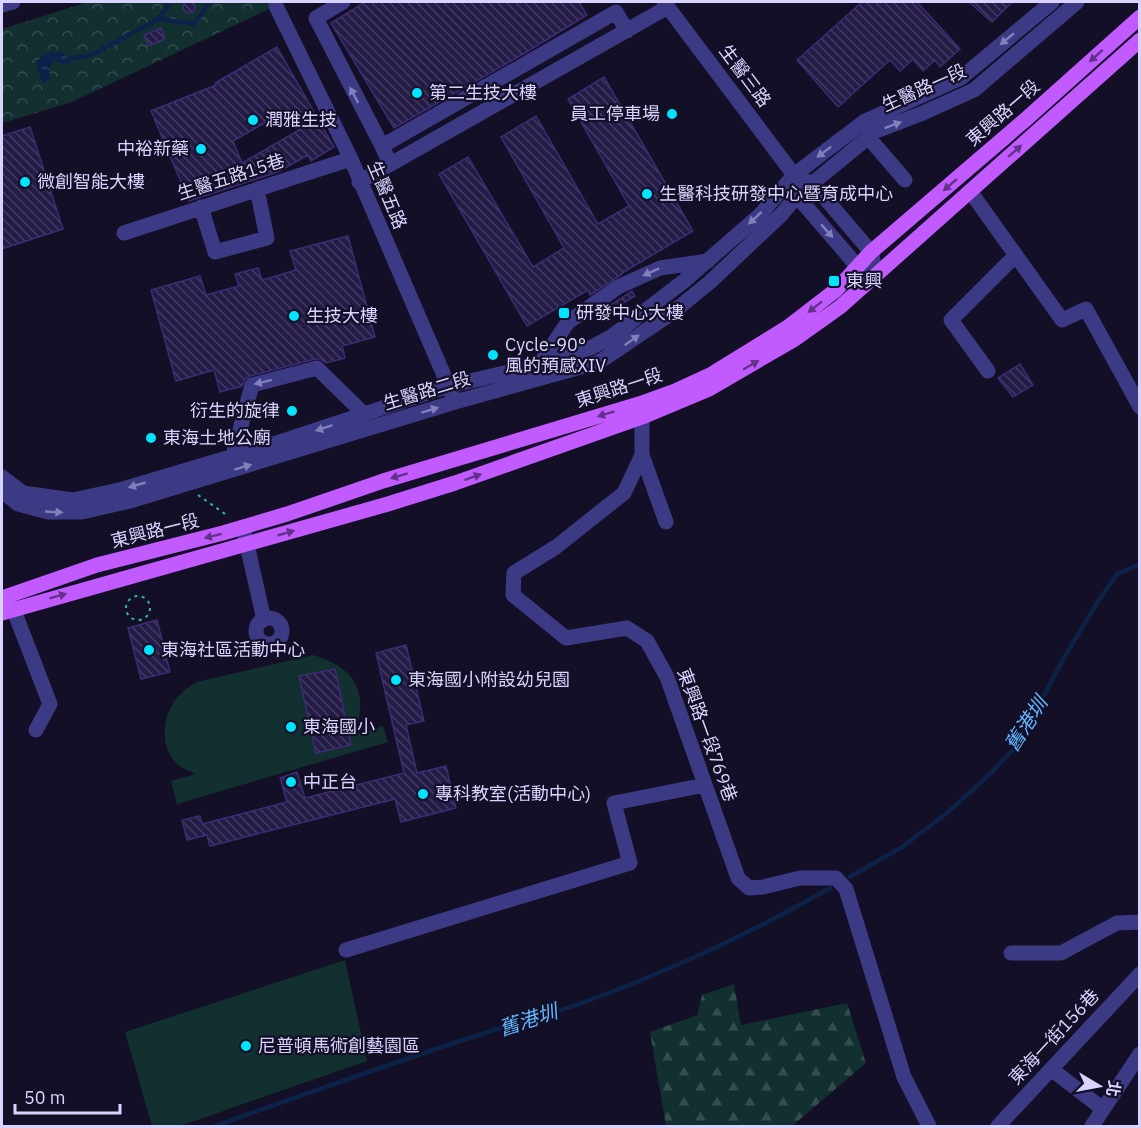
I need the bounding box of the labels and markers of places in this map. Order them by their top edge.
place label: 第二生技大樓 [429,81,537,104]
marker: 第二生技大樓 [410,86,424,100]
place label: 員工停車場 [570,102,660,125]
marker: 員工停車場 [665,107,679,121]
place label: 潤雅生技 [265,108,337,131]
marker: 潤雅生技 [246,113,260,127]
place label: 中裕新藥 [117,137,189,160]
marker: 中裕新藥 [194,142,208,156]
place label: 微創智能大樓 [37,170,145,193]
marker: 微創智能大樓 [18,175,32,189]
place label: 生醫科技研發中心暨育成中心 [659,182,893,205]
marker: 生醫科技研發中心暨育成中心 [640,187,654,201]
place label: 東興 [846,269,882,292]
marker: 東興 [827,274,841,288]
place label: 研發中心大樓 [576,301,684,324]
place label: 生技大樓 [306,304,378,327]
marker: 研發中心大樓 [557,306,571,320]
marker: 生技大樓 [287,309,301,323]
place label: Cycle-90° 風的預感XIV [505,333,606,377]
marker: Cycle-90° 風的預感XIV [486,348,500,362]
place label: 衍生的旋律 [190,399,280,422]
marker: 衍生的旋律 [285,404,299,418]
place label: 東海土地公廟 [163,426,271,449]
marker: 東海土地公廟 [144,431,158,445]
place label: 東海社區活動中心 [161,638,305,661]
marker: 東海社區活動中心 [142,643,156,657]
place label: 東海國小附設幼兒園 [408,668,570,691]
marker: 東海國小附設幼兒園 [389,673,403,687]
place label: 東海國小 [303,715,375,738]
marker: 東海國小 [284,720,298,734]
place label: 中正台 [303,770,357,793]
marker: 中正台 [284,775,298,789]
place label: 專科教室(活動中心) [435,782,591,805]
marker: 專科教室(活動中心) [416,787,430,801]
place label: 尼普頓馬術創藝園區 [258,1034,420,1057]
marker: 尼普頓馬術創藝園區 [239,1039,253,1053]

